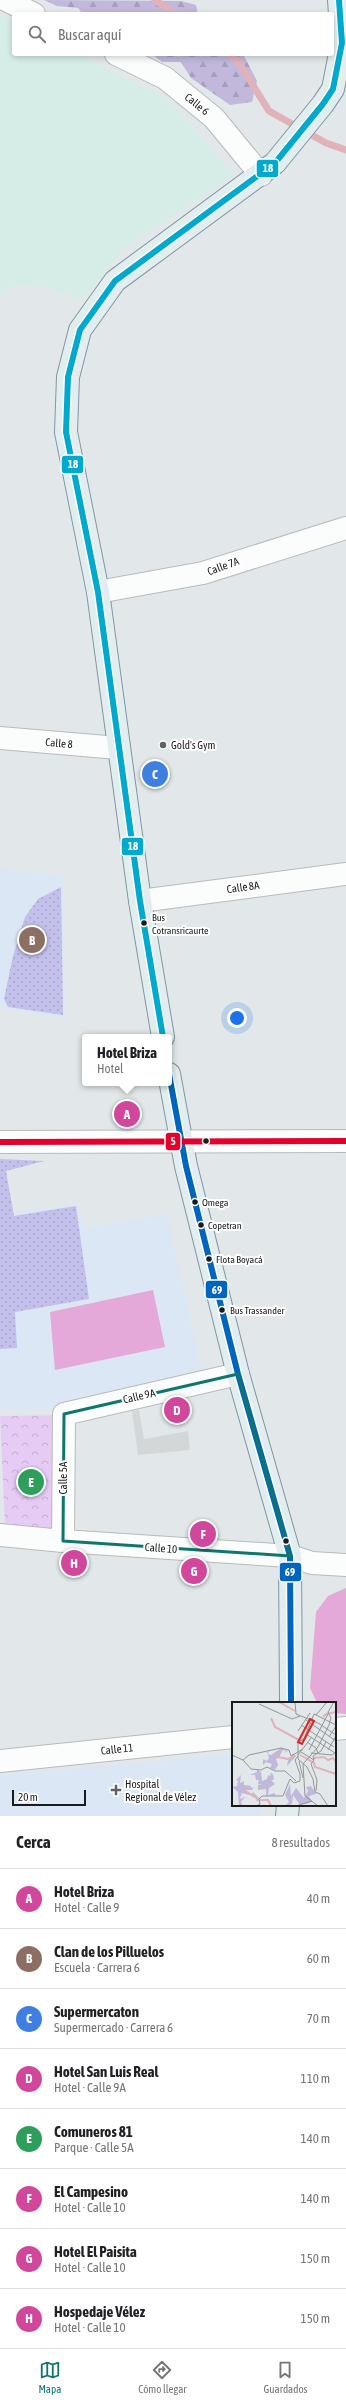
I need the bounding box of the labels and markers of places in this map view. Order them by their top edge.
place label: Gold's Gym [171,739,216,751]
marker: Gold's Gym [158,740,168,750]
pin: C [142,759,168,789]
place label: Bus Cotransricaurte [152,912,209,936]
marker: Bus Cotransricaurte [139,918,149,928]
pin: B [19,925,45,955]
pin: A [114,1099,140,1129]
unlabelled marker [201,1136,211,1146]
marker: Omega [190,1197,200,1207]
place label: Omega [202,1197,229,1208]
marker: Copetran [196,1220,206,1230]
place label: Copetran [208,1220,242,1231]
marker: Flota Boyacá [204,1254,214,1264]
place label: Flota Boyacá [216,1254,263,1265]
marker: Bus Trassander [217,1305,227,1315]
place label: Bus Trassander [230,1305,285,1316]
pin: D [164,1395,190,1425]
pin: E [18,1467,44,1497]
pin: F [190,1519,216,1549]
unlabelled marker [281,1536,291,1546]
pin: H [61,1548,87,1578]
pin: G [181,1556,207,1586]
place label: Hospital Regional de Vélez [125,1778,196,1803]
marker: Hospital Regional de Vélez [110,1784,122,1796]

